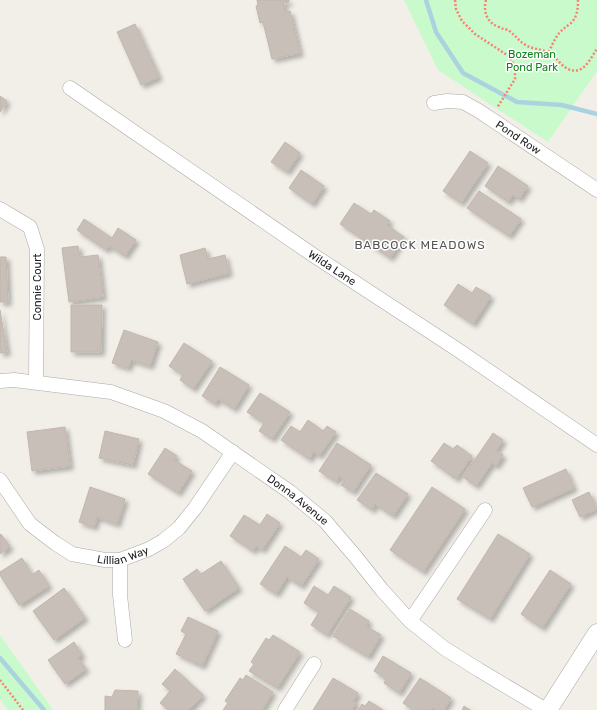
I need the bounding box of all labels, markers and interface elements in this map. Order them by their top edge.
park label: Bozeman Pond Park [506,48,558,74]
street label: Pond Row [493,118,544,157]
district label: BABCOCK MEADOWS [354,238,486,252]
street label: Wilda Lane [306,247,359,288]
street label: Connie Court [31,253,44,321]
street label: Donna Avenue [265,472,331,528]
street label: Lillian Way [96,543,150,567]

